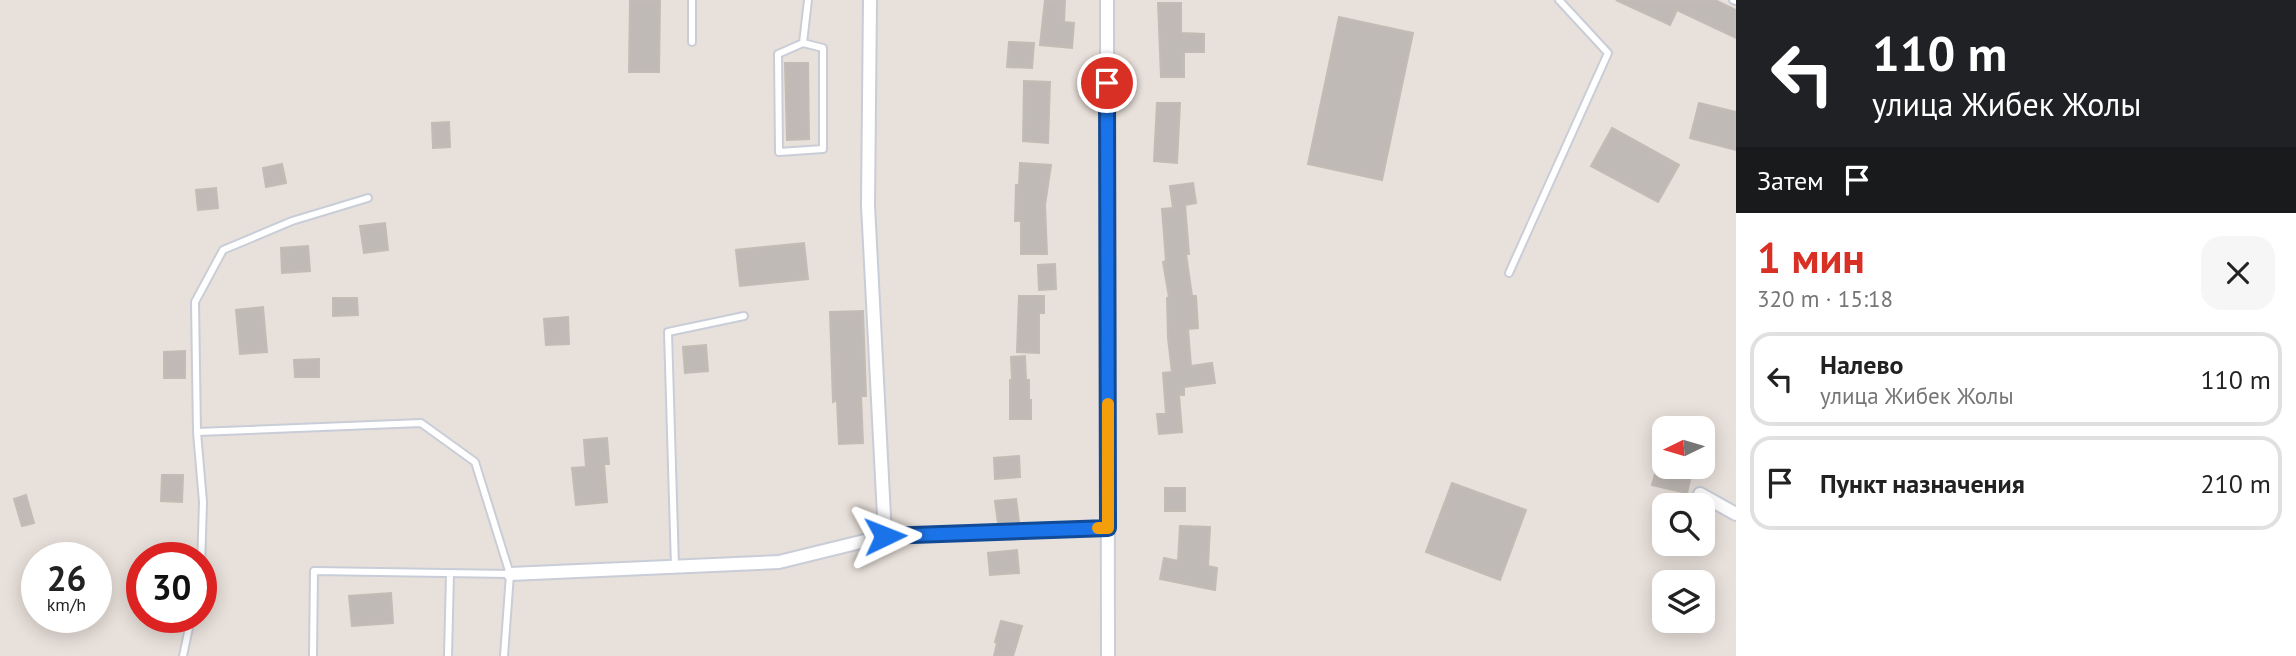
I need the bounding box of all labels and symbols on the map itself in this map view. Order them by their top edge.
pin [1077,53,1137,113]
north arrow [1652,416,1715,480]
position arrow [848,499,922,573]
speed limit sign: 30 [126,542,217,633]

